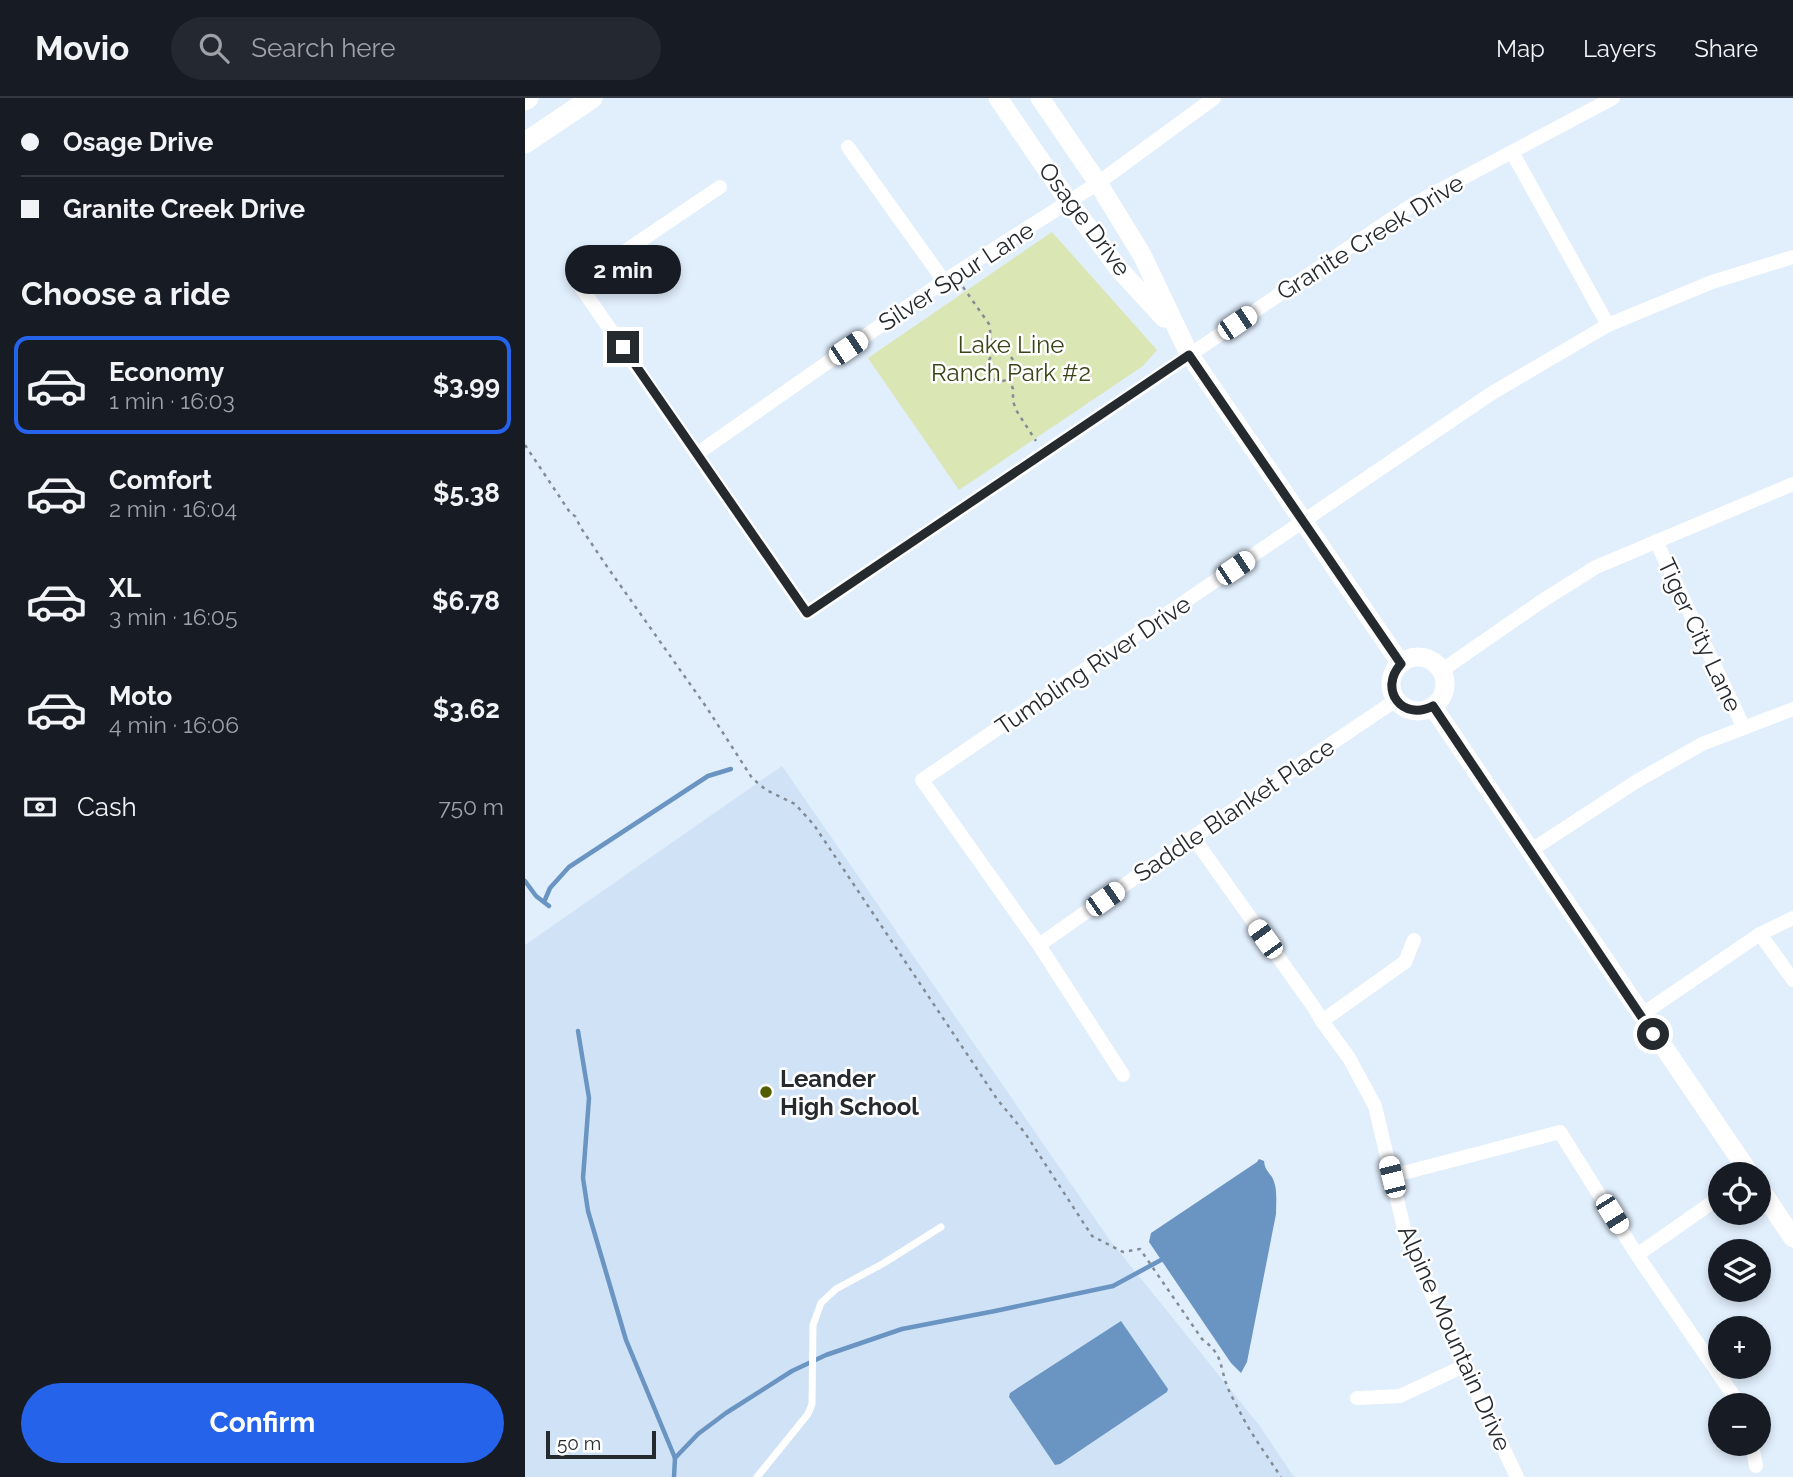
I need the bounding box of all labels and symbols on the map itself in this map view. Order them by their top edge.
street label: Osage Drive [1033,156,1137,282]
street label: Granite Creek Drive [1271,168,1469,306]
street label: Silver Spur Lane [873,215,1039,337]
callout: 2 min [565,246,681,294]
car [1214,303,1261,343]
car [825,328,872,368]
park label: Lake Line Ranch Park #2 [931,330,1091,387]
route end [607,331,639,363]
car [1212,548,1259,588]
street label: Tiger City Lane [1652,554,1748,716]
street label: Tumbling River Drive [990,589,1196,741]
street label: Saddle Blanket Place [1128,732,1340,888]
car [1082,878,1129,920]
car [1245,916,1286,962]
route start [1637,1018,1669,1050]
place label: Leander High School [780,1064,919,1121]
marker: Leander High School [758,1084,774,1100]
car [1377,1154,1408,1200]
car [1592,1191,1633,1237]
street label: Alpine Mountain Drive [1392,1221,1518,1455]
scale bar [546,1428,656,1460]

